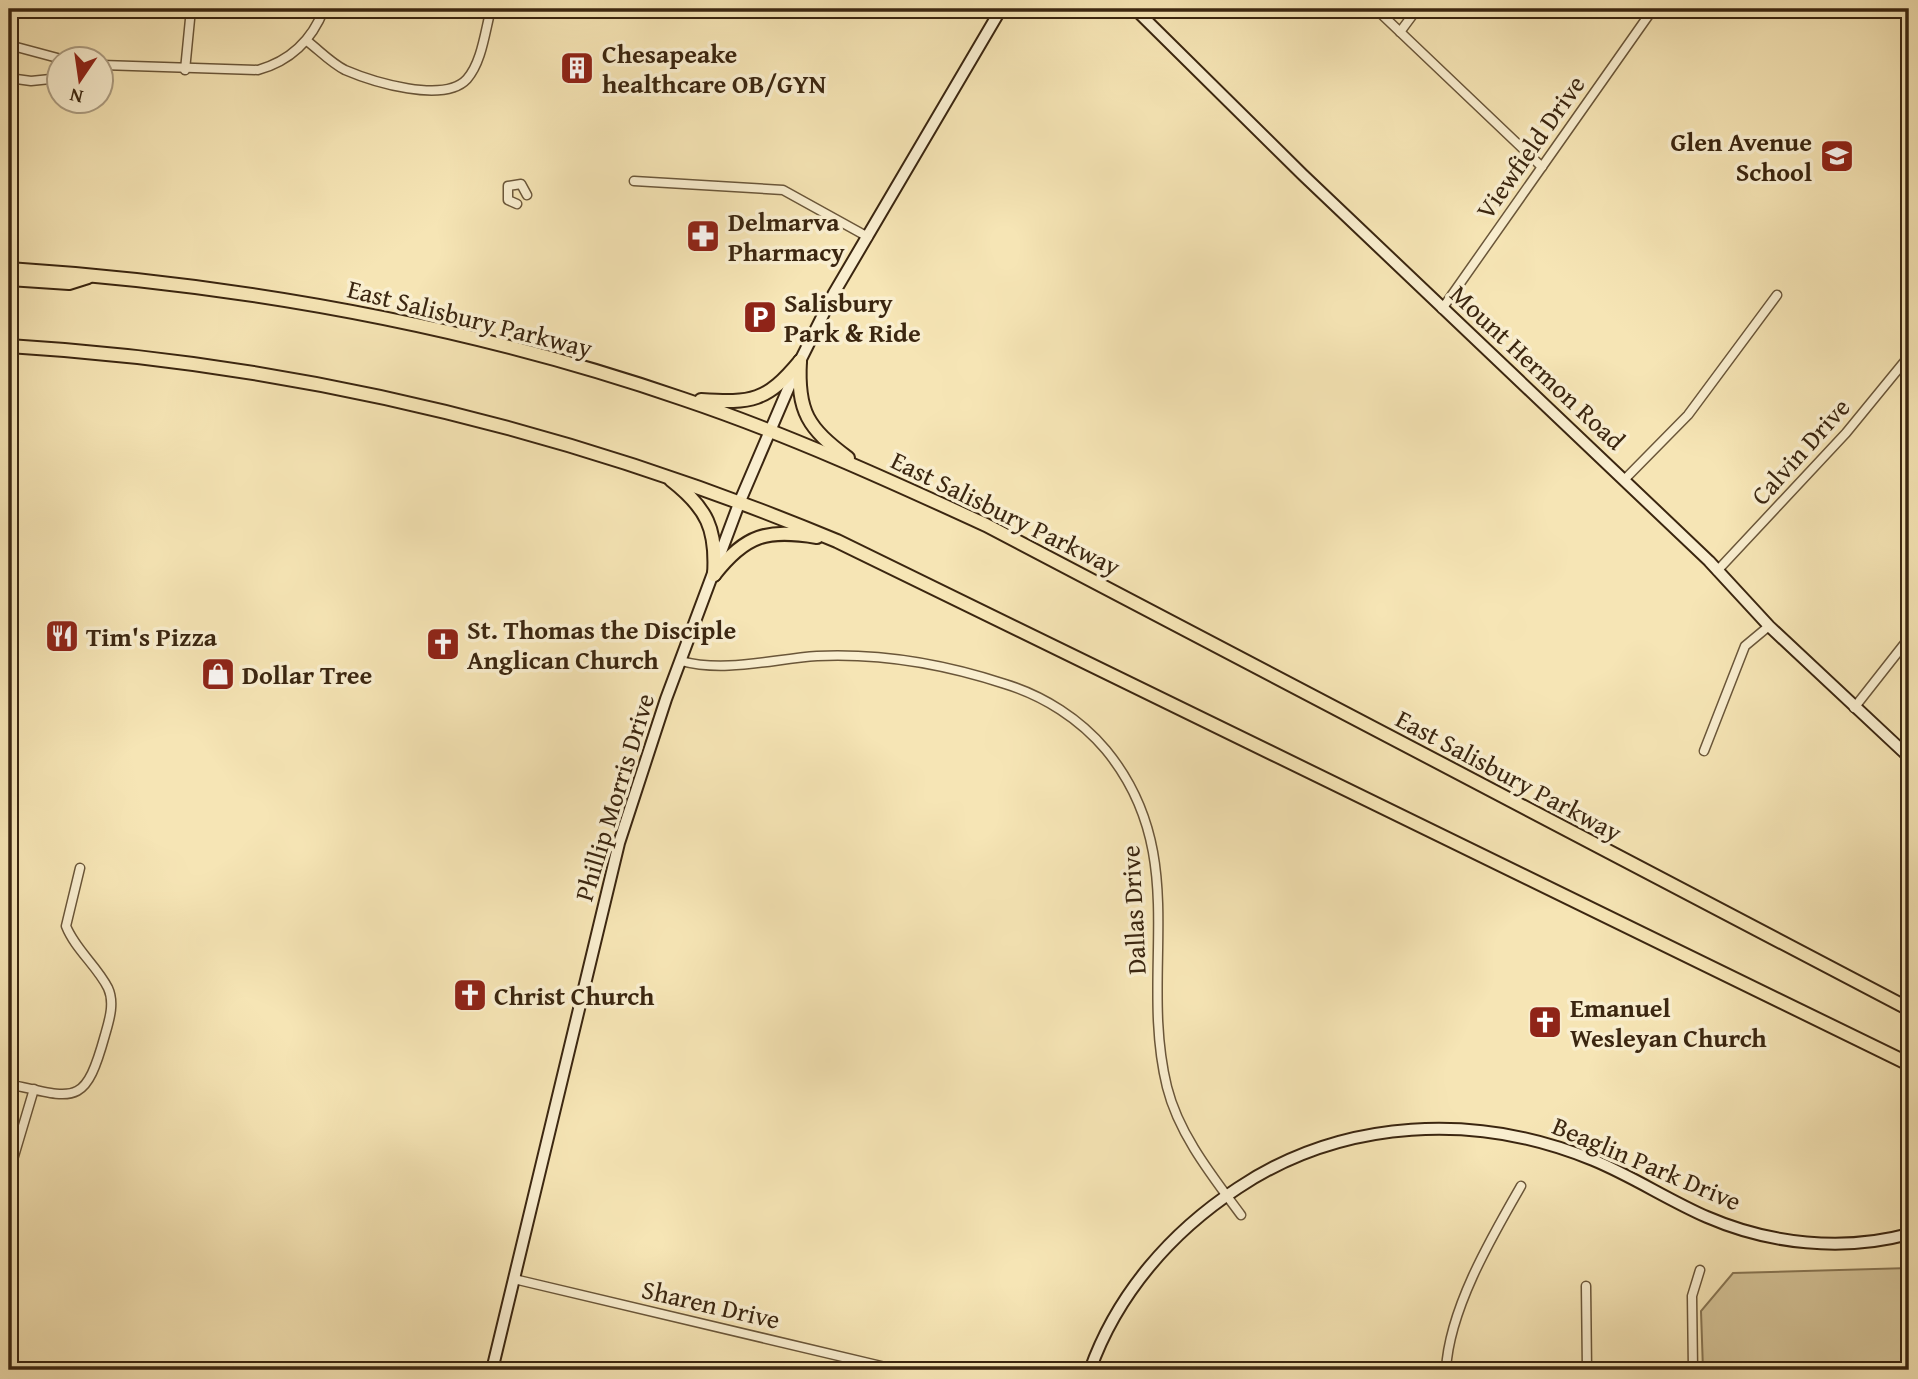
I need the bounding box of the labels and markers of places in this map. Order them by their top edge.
place label: Chesapeake healthcare OB/GYN [602,34,826,103]
building icon: Chesapeake healthcare OB/GYN [558,49,596,87]
place label: Glen Avenue School [1670,122,1812,191]
school or university icon: Glen Avenue School [1818,137,1856,175]
place label: Delmarva Pharmacy [728,202,845,271]
pharmacy icon: Delmarva Pharmacy [684,217,722,255]
place label: Salisbury Park & Ride [784,283,921,352]
parking icon: Salisbury Park & Ride [741,298,779,336]
place label: St. Thomas the Disciple Anglican Church [467,610,736,679]
restaurant icon: Tim's Pizza [43,617,81,655]
place label: Tim's Pizza [86,617,218,656]
church icon: St. Thomas the Disciple Anglican Church [424,625,462,663]
shop icon: Dollar Tree [199,655,237,693]
place label: Dollar Tree [242,655,373,694]
church icon: Christ Church [451,976,489,1014]
place label: Christ Church [494,976,655,1015]
place label: Emanuel Wesleyan Church [1570,988,1767,1057]
church icon: Emanuel Wesleyan Church [1526,1003,1564,1041]

